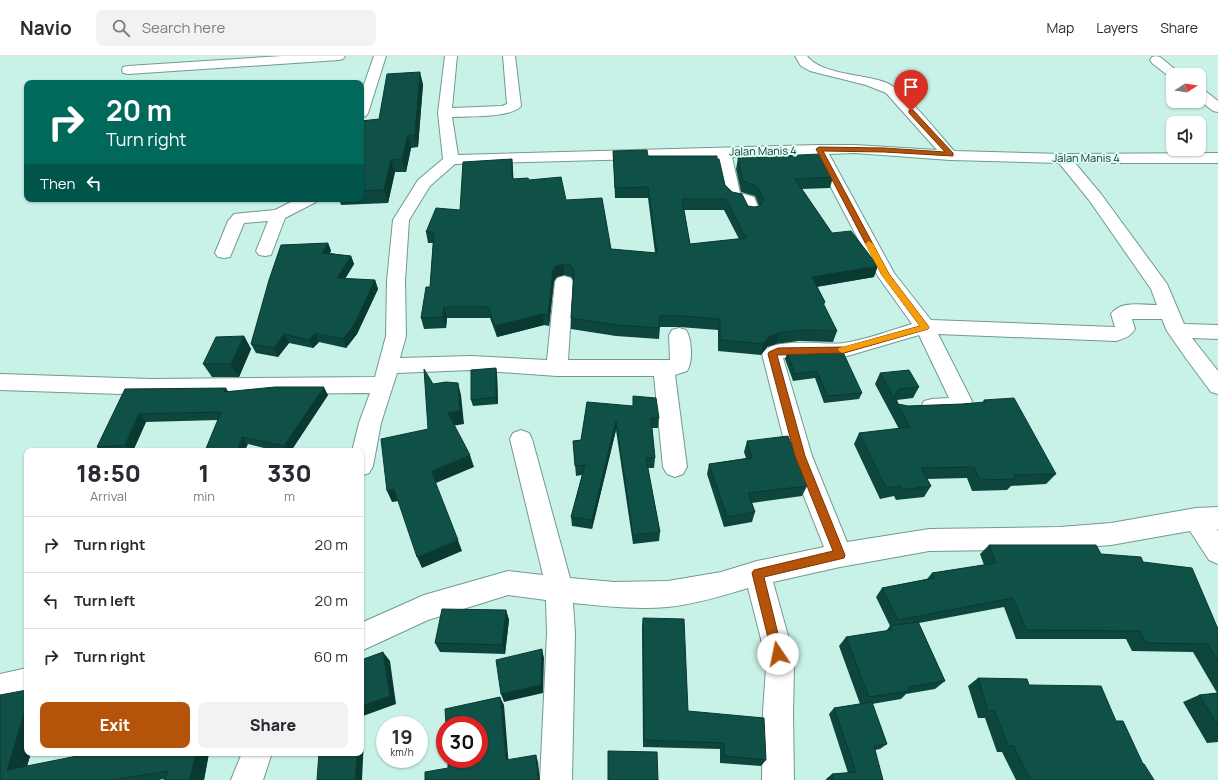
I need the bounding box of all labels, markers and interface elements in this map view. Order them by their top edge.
search box [96,10,376,46]
text: Navio [20,15,72,41]
icon: search [110,17,132,39]
text: Search here [142,17,225,38]
text: Map [1046,18,1074,37]
text: Layers [1096,18,1138,37]
text: Share [1160,18,1198,37]
north arrow [1166,68,1206,108]
map controls [1166,68,1206,156]
pin [894,70,928,111]
icon: arrive [900,76,922,98]
text: 20 m [106,91,172,129]
icon: right [40,96,92,148]
button: sound [1166,116,1206,156]
text: Turn right [106,127,187,151]
street label: Jalan Manis 4 [729,142,797,159]
street label: Jalan Manis 4 [1052,150,1120,165]
icon: left [83,172,105,194]
text: Then [40,173,75,194]
text: 18:50 [76,456,141,489]
text: 1 [199,456,210,489]
text: 330 [267,456,312,489]
text: Arrival [90,487,127,505]
text: min [193,487,215,505]
text: m [284,487,295,505]
icon: right [40,534,62,556]
text: Turn right [74,534,145,555]
text: 20 m [315,534,348,555]
icon: left [40,590,62,612]
text: Turn left [74,590,136,611]
text: 20 m [315,590,348,611]
position arrow [757,633,799,675]
icon: right [40,646,62,668]
text: Turn right [74,646,145,667]
text: 60 m [314,646,348,667]
button: Exit [40,702,190,748]
button: Share [198,702,348,748]
speed limit sign: 30 [436,716,488,768]
text: 19 [391,723,413,750]
text: km/h [390,745,414,759]

